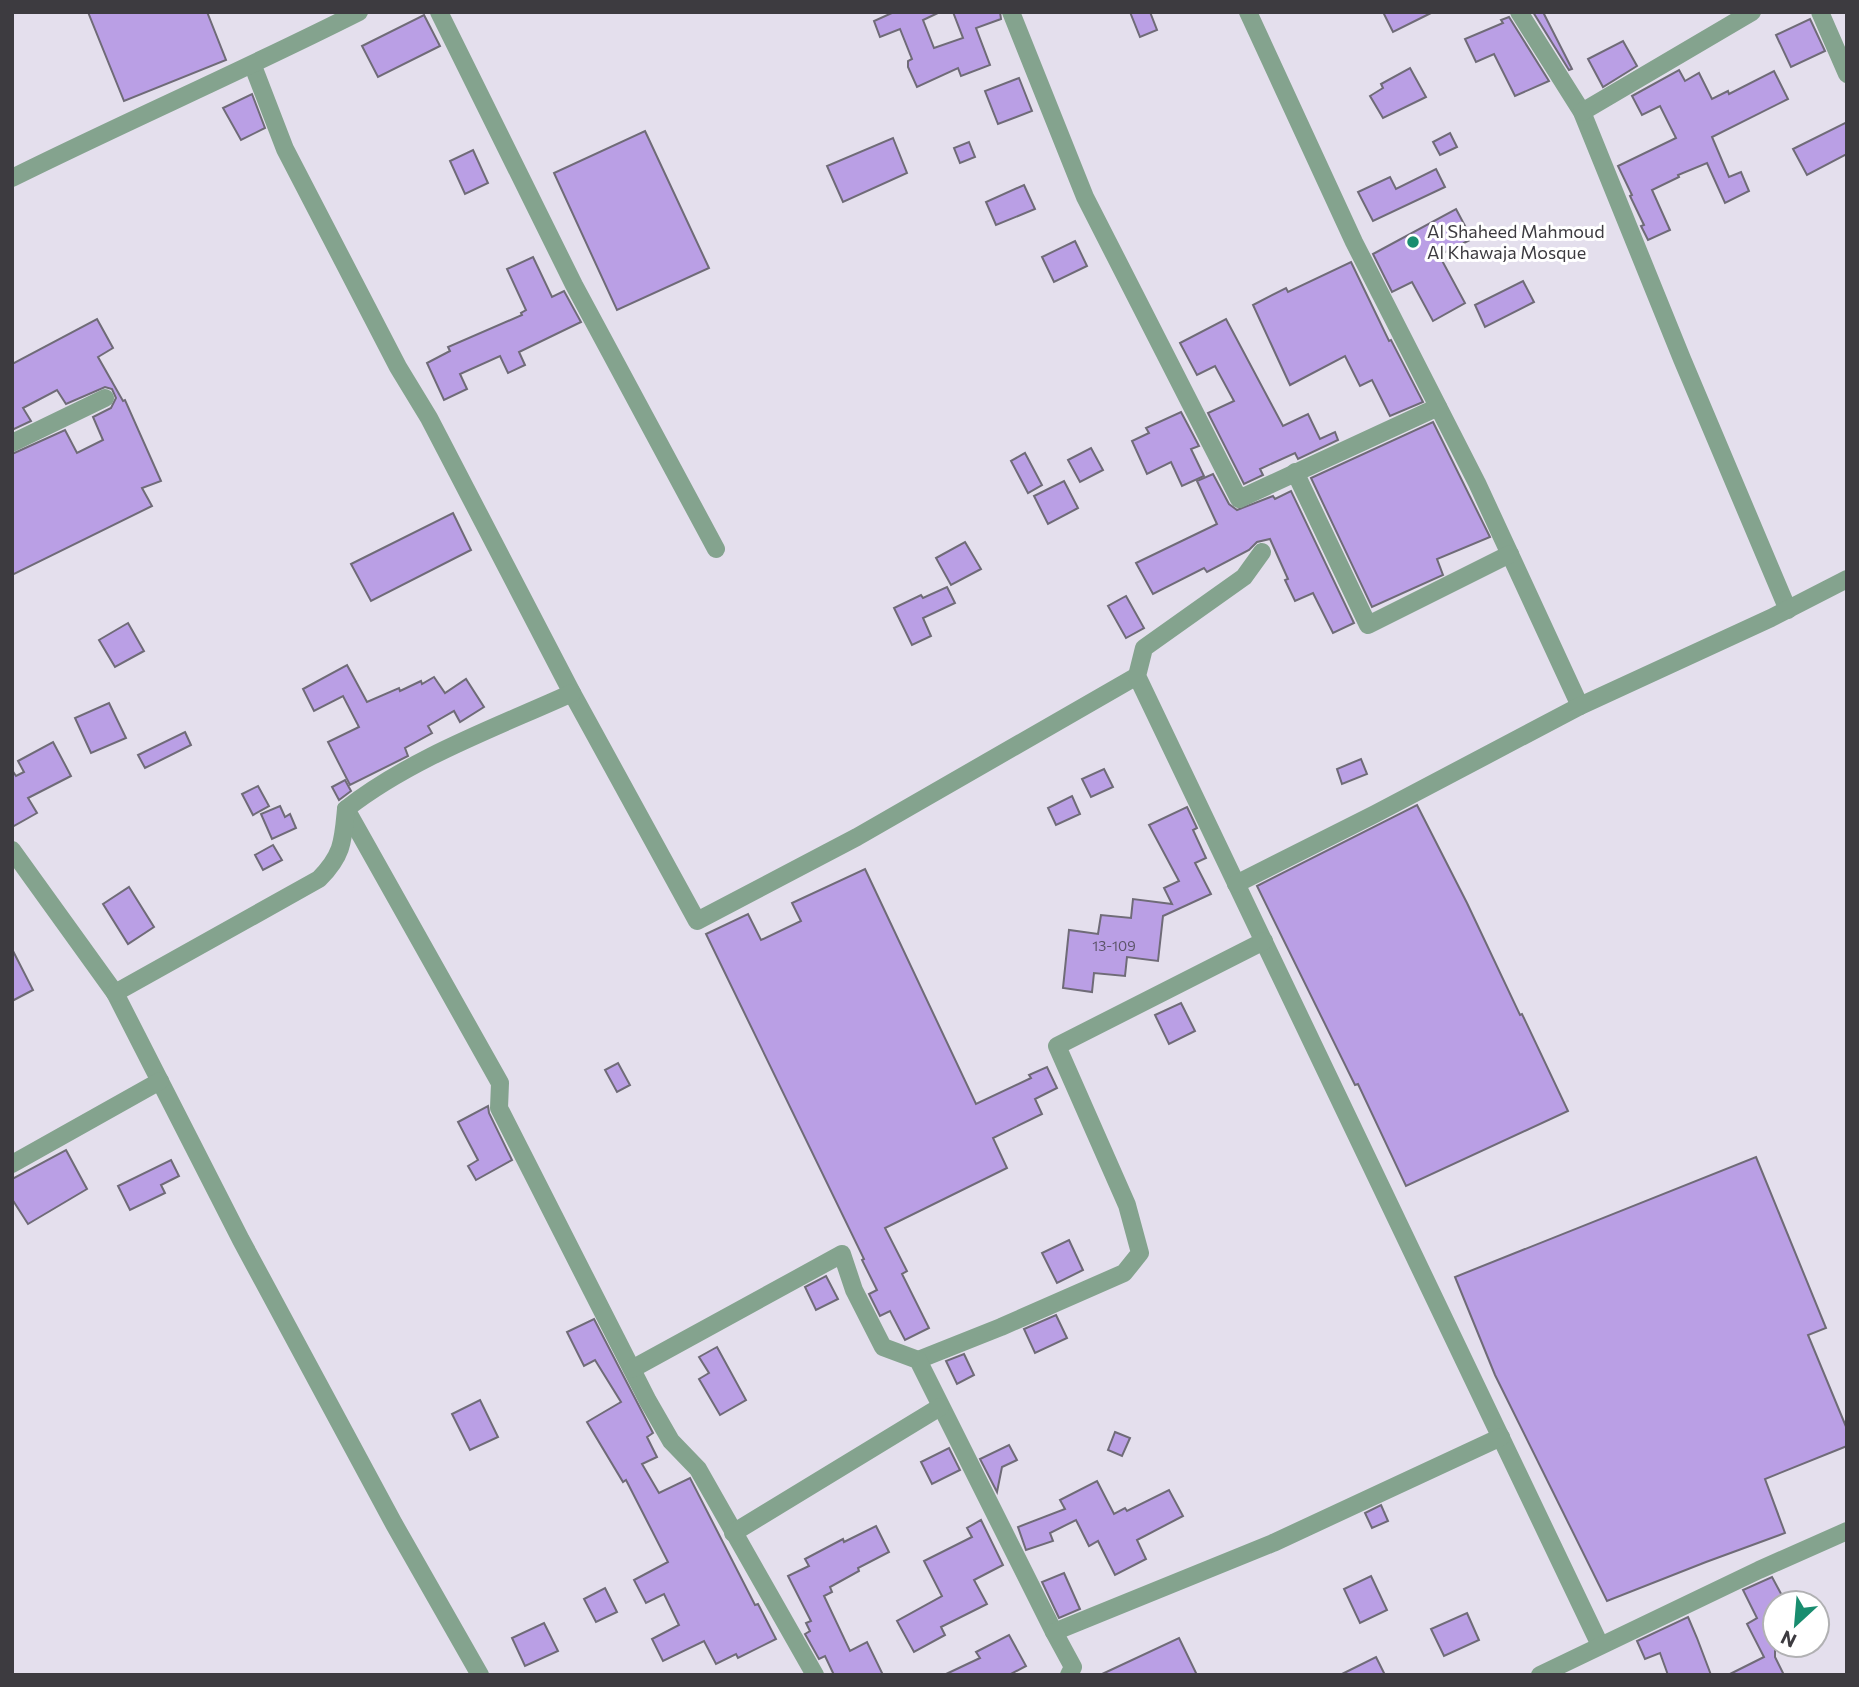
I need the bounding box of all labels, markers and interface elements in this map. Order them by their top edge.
place label: Al Shaheed Mahmoud Al Khawaja Mosque [1427,220,1605,263]
marker: Al Shaheed Mahmoud Al Khawaja Mosque [1405,234,1421,250]
house number: 13-109 [1092,937,1136,954]
north arrow [1761,1589,1831,1659]
text: N [1777,1626,1800,1653]

